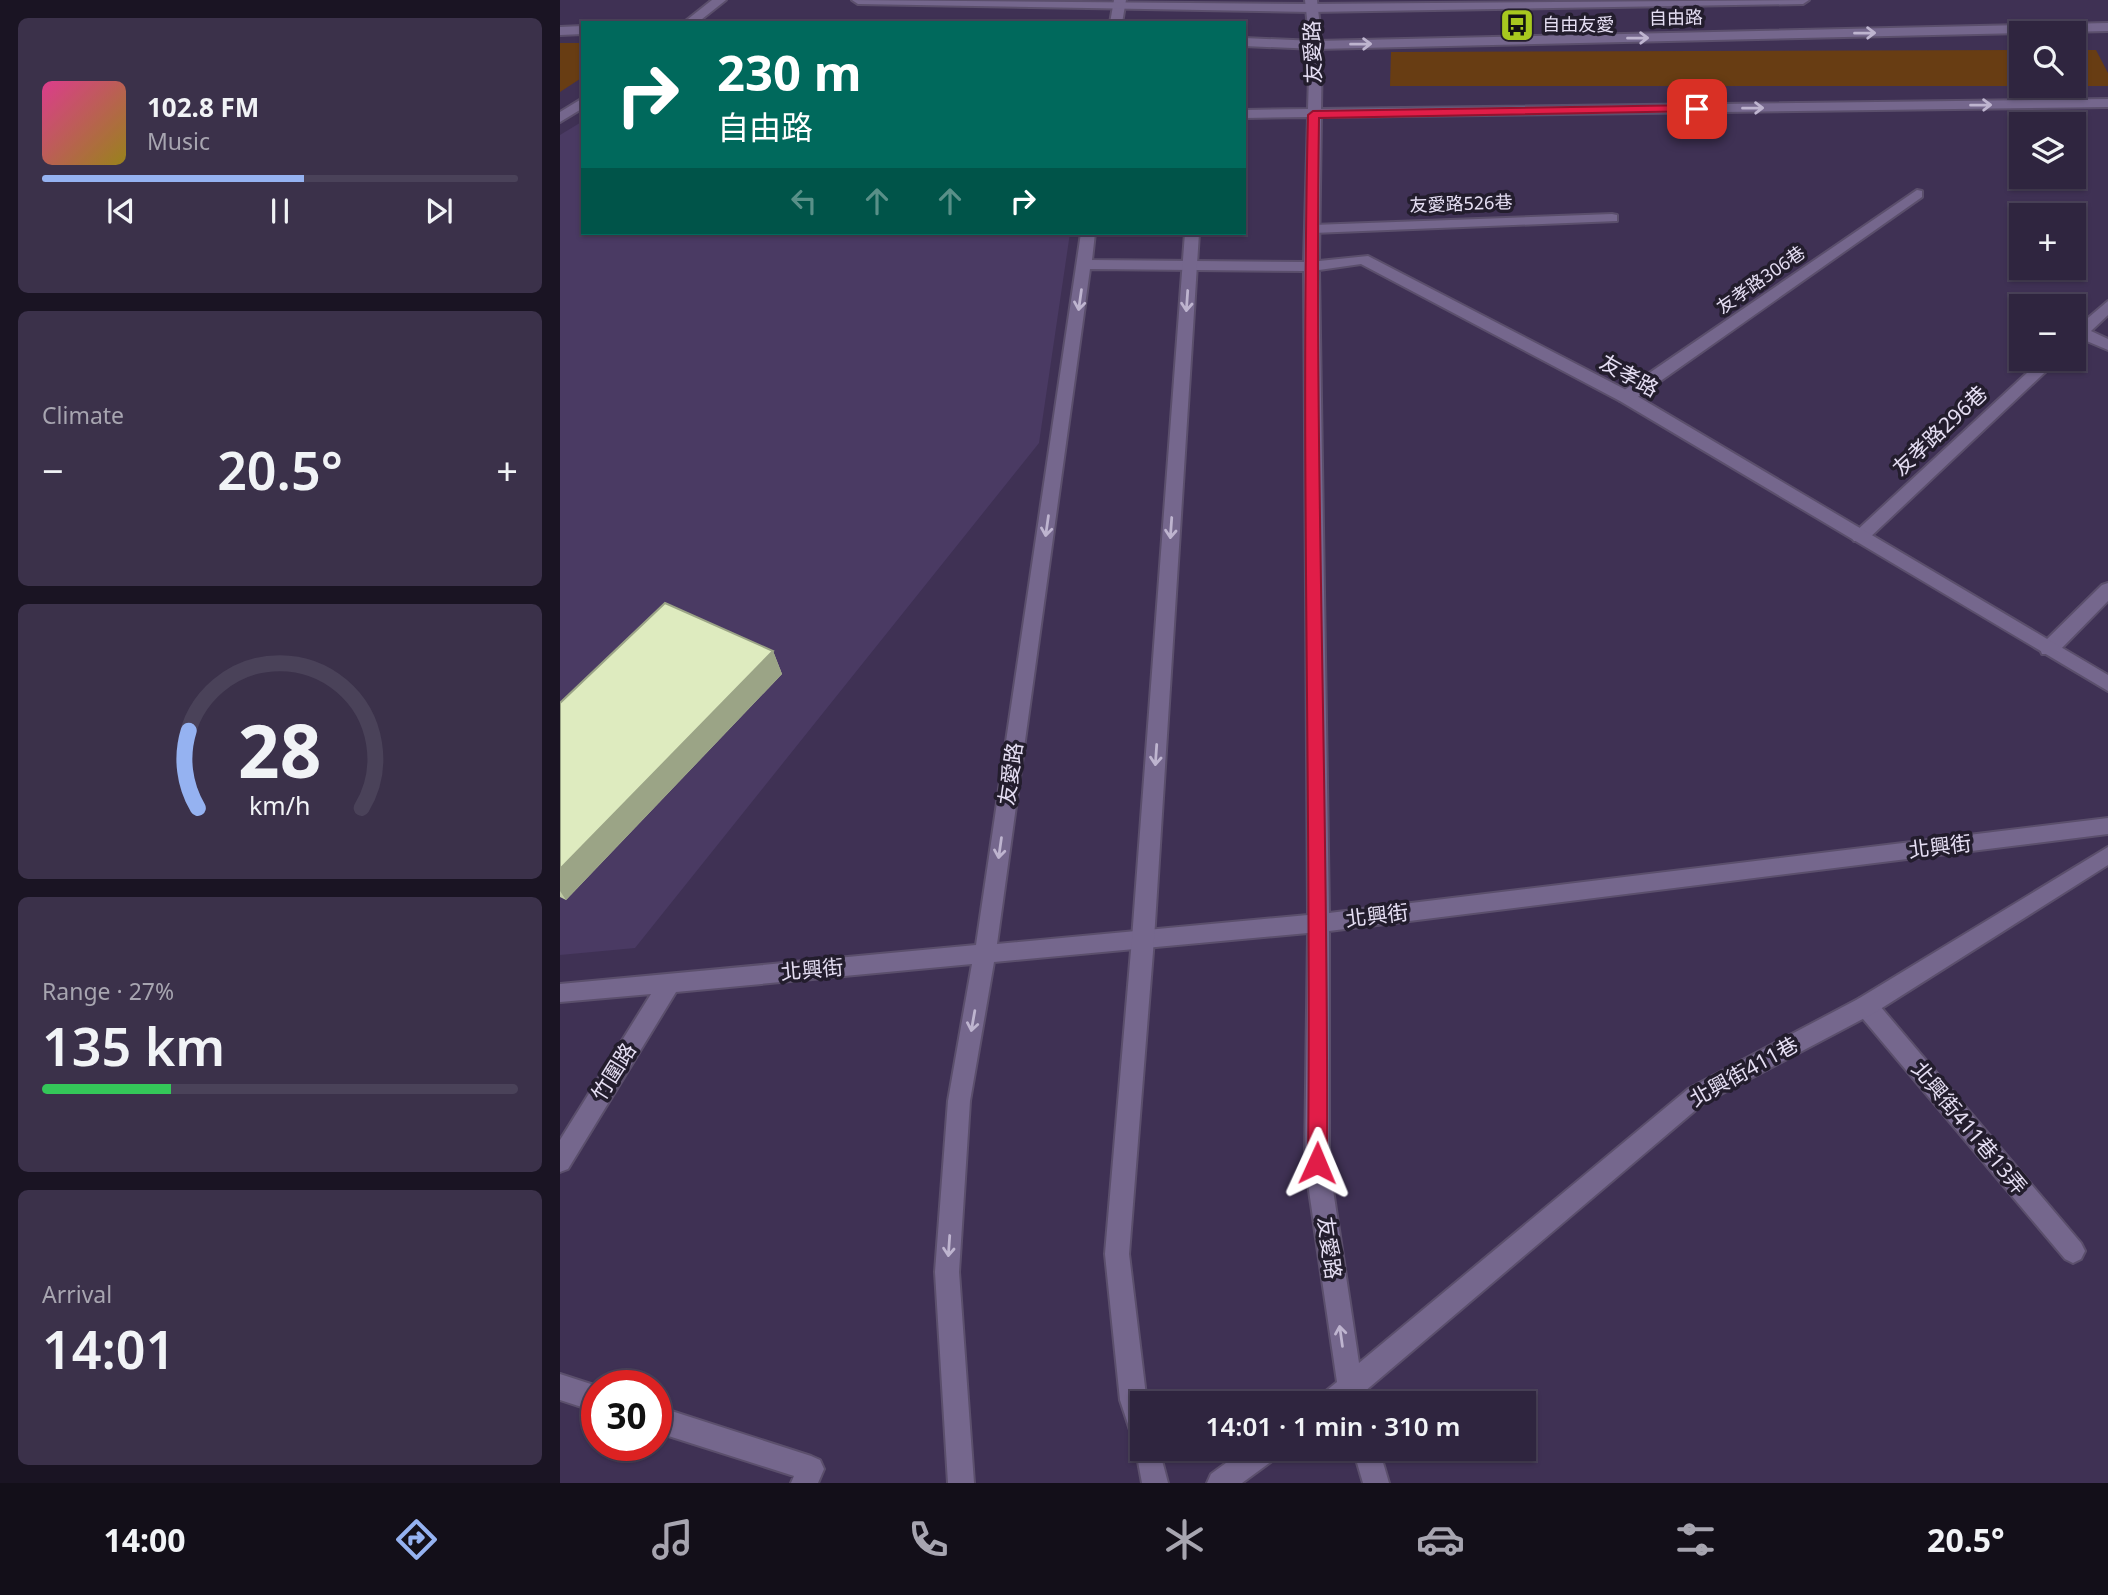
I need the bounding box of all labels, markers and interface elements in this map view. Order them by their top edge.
street label: 自由路 [1649,5,1703,29]
bus stop icon: 自由友愛 [1498,6,1536,44]
place label: 自由友愛 [1542,12,1614,36]
street label: 友愛路 [1297,20,1327,84]
map controls [2009,21,2086,371]
button: search [2009,21,2086,98]
one-way arrow [1854,26,1877,39]
one-way arrow [1626,31,1649,45]
one-way arrow [1350,38,1373,51]
text: 230 m [717,39,862,105]
icon: right [602,49,693,140]
pin [1667,79,1727,139]
text: 102.8 FM [147,89,259,125]
icon: arrive [1678,90,1716,128]
one-way arrow [1969,98,1992,111]
one-way arrow [1742,101,1765,115]
text: 自由路 [717,105,813,148]
button: layers [2009,112,2086,189]
text: Music [147,125,210,157]
icon: left [785,182,823,220]
icon: ahead [858,182,896,220]
icon: ahead [931,182,969,220]
icon: right [1004,182,1042,220]
street label: 友愛路526巷 [1409,189,1513,217]
icon: previous [102,192,140,230]
icon: pause [261,192,299,230]
icon: next [420,192,458,230]
button: + [2009,203,2086,280]
street label: 友孝路306巷 [1711,240,1809,319]
one-way arrow [1073,289,1086,311]
one-way arrow [1180,289,1193,312]
button: − [2009,294,2086,371]
street label: 友孝路 [1595,348,1664,403]
street label: 友孝路296巷 [1886,379,1993,481]
text: Climate [42,399,124,431]
text: 20.5° [217,434,343,505]
text: − [42,444,64,496]
text: + [496,444,518,496]
one-way arrow [1040,514,1053,536]
one-way arrow [1165,516,1178,539]
text: 28 [238,700,322,799]
street label: 友愛路 [992,741,1028,807]
one-way arrow [1149,743,1162,765]
text: km/h [249,787,311,821]
street label: 北興街 [1907,828,1973,864]
one-way arrow [994,836,1007,859]
street label: 北興街 [1344,897,1410,933]
street label: 北興街 [779,952,845,986]
text: Range · 27% [42,975,174,1007]
one-way arrow [966,1009,980,1031]
text: 135 km [42,1010,225,1081]
street label: 北興街411巷 [1684,1030,1803,1112]
street label: 竹圍路 [585,1037,642,1106]
street label: 北興街411巷13弄 [1906,1055,2034,1200]
position arrow [1280,1126,1354,1200]
street label: 友愛路 [1312,1215,1348,1281]
one-way arrow [942,1235,955,1257]
text: Arrival [42,1278,112,1310]
text: 14:01 [42,1313,175,1384]
one-way arrow [1335,1325,1348,1348]
speed limit sign: 30 [581,1370,672,1461]
text: 14:01 · 1 min · 310 m [1206,1408,1460,1444]
icon: directions [392,1515,441,1564]
icon: music [648,1515,697,1564]
icon: phone [904,1515,953,1564]
icon: climate [1160,1515,1209,1564]
icon: car [1416,1515,1465,1564]
icon: filters [1671,1515,1720,1564]
text: 14:00 [103,1518,186,1561]
text: 20.5° [1927,1518,2005,1561]

